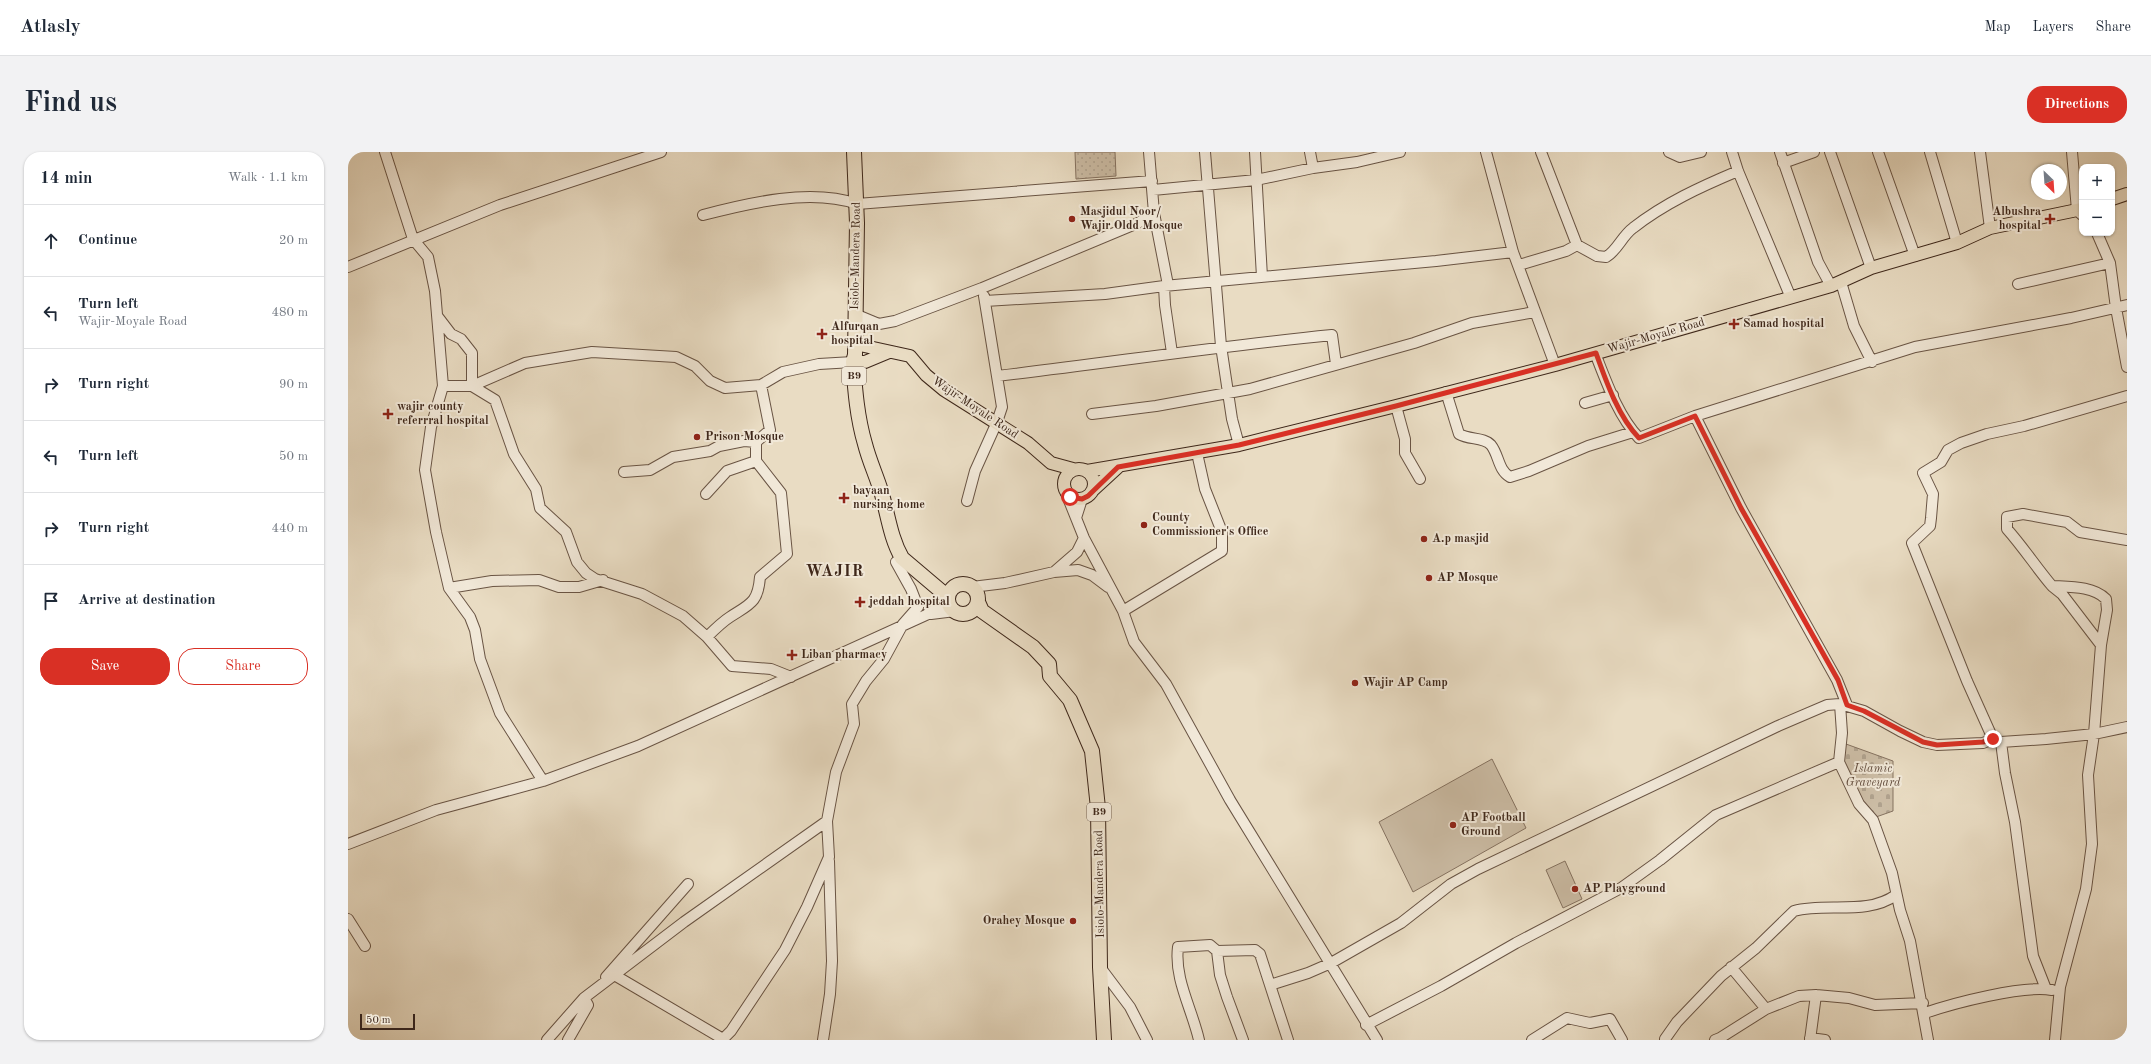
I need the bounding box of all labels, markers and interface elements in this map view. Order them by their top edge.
text: Atlasly [20,18,81,37]
text: Map [1985,20,2011,34]
text: Layers [2033,20,2074,34]
text: Share [2096,20,2131,34]
button: Directions [2027,86,2127,123]
text: Find us [24,90,117,118]
north arrow [2031,164,2067,200]
map controls [2079,164,2115,236]
button: + [2079,164,2115,200]
text: 14 min [40,170,93,187]
text: Walk · 1.1 km [228,171,308,184]
button: − [2079,200,2115,236]
street label: Isiolo-Mandera Road [849,202,863,310]
place label: Masjidul Noor/ Wajir Oldd Mosque [1080,206,1183,232]
place label: Albushra hospital [1992,206,2041,232]
marker: Albushra hospital [2044,213,2056,225]
marker: Masjidul Noor/ Wajir Oldd Mosque [1067,214,1077,224]
icon: ahead [40,230,62,252]
text: Continue [78,233,137,248]
text: 20 m [279,234,308,247]
text: Turn left [78,297,138,312]
icon: left [40,302,62,324]
text: 480 m [271,306,308,319]
text: Wajir-Moyale Road [78,315,187,328]
street label: Wajir-Moyale Road [1606,316,1706,356]
marker: Samad hospital [1728,318,1740,330]
place label: Samad hospital [1743,318,1825,330]
place label: Alfurqan hospital [831,321,879,347]
marker: Alfurqan hospital [816,328,828,340]
road number: B9 [842,367,866,385]
icon: right [40,374,62,396]
street label: Wajir-Moyale Road [930,375,1020,441]
text: Turn right [78,377,149,392]
text: 90 m [279,378,308,391]
place label: wajir county referrral hospital [397,401,489,427]
marker: wajir county referrral hospital [382,408,394,420]
place label: Prison Mosque [705,431,784,443]
marker: Prison Mosque [692,432,702,442]
icon: left [40,446,62,468]
text: Turn left [78,449,138,464]
text: 50 m [279,450,308,463]
place label: bayaan nursing home [853,485,925,511]
route start [1061,488,1079,506]
marker: bayaan nursing home [838,492,850,504]
place label: County Commissioner's Office [1152,512,1269,538]
icon: right [40,518,62,540]
marker: County Commissioner's Office [1139,520,1149,530]
text: Turn right [78,521,149,536]
text: 440 m [271,522,308,535]
place label: A.p masjid [1432,533,1490,545]
marker: A.p masjid [1419,534,1429,544]
district label: WAJIR [805,564,865,580]
place label: AP Mosque [1437,572,1499,584]
marker: AP Mosque [1424,573,1434,583]
icon: arrive [40,590,62,612]
text: Arrive at destination [78,593,216,608]
marker: jeddah hospital [854,596,866,608]
place label: jeddah hospital [868,596,950,608]
button: Save [40,648,170,685]
button: Share [178,648,308,685]
marker: Liban pharmacy [786,649,798,661]
place label: Liban pharmacy [801,649,887,661]
place label: Wajir AP Camp [1363,677,1448,689]
marker: Wajir AP Camp [1350,678,1360,688]
route end [1984,730,2002,748]
park label: Islamic Graveyard [1846,763,1901,789]
road number: B9 [1087,803,1111,821]
place label: AP Football Ground [1461,812,1526,838]
marker: AP Football Ground [1448,820,1458,830]
street label: Isiolo-Mandera Road [1093,830,1107,938]
place label: AP Playground [1583,883,1666,895]
marker: AP Playground [1570,884,1580,894]
place label: Orahey Mosque [983,915,1065,927]
marker: Orahey Mosque [1068,916,1078,926]
scale bar [360,1012,415,1031]
text: 50 m [366,1015,391,1026]

